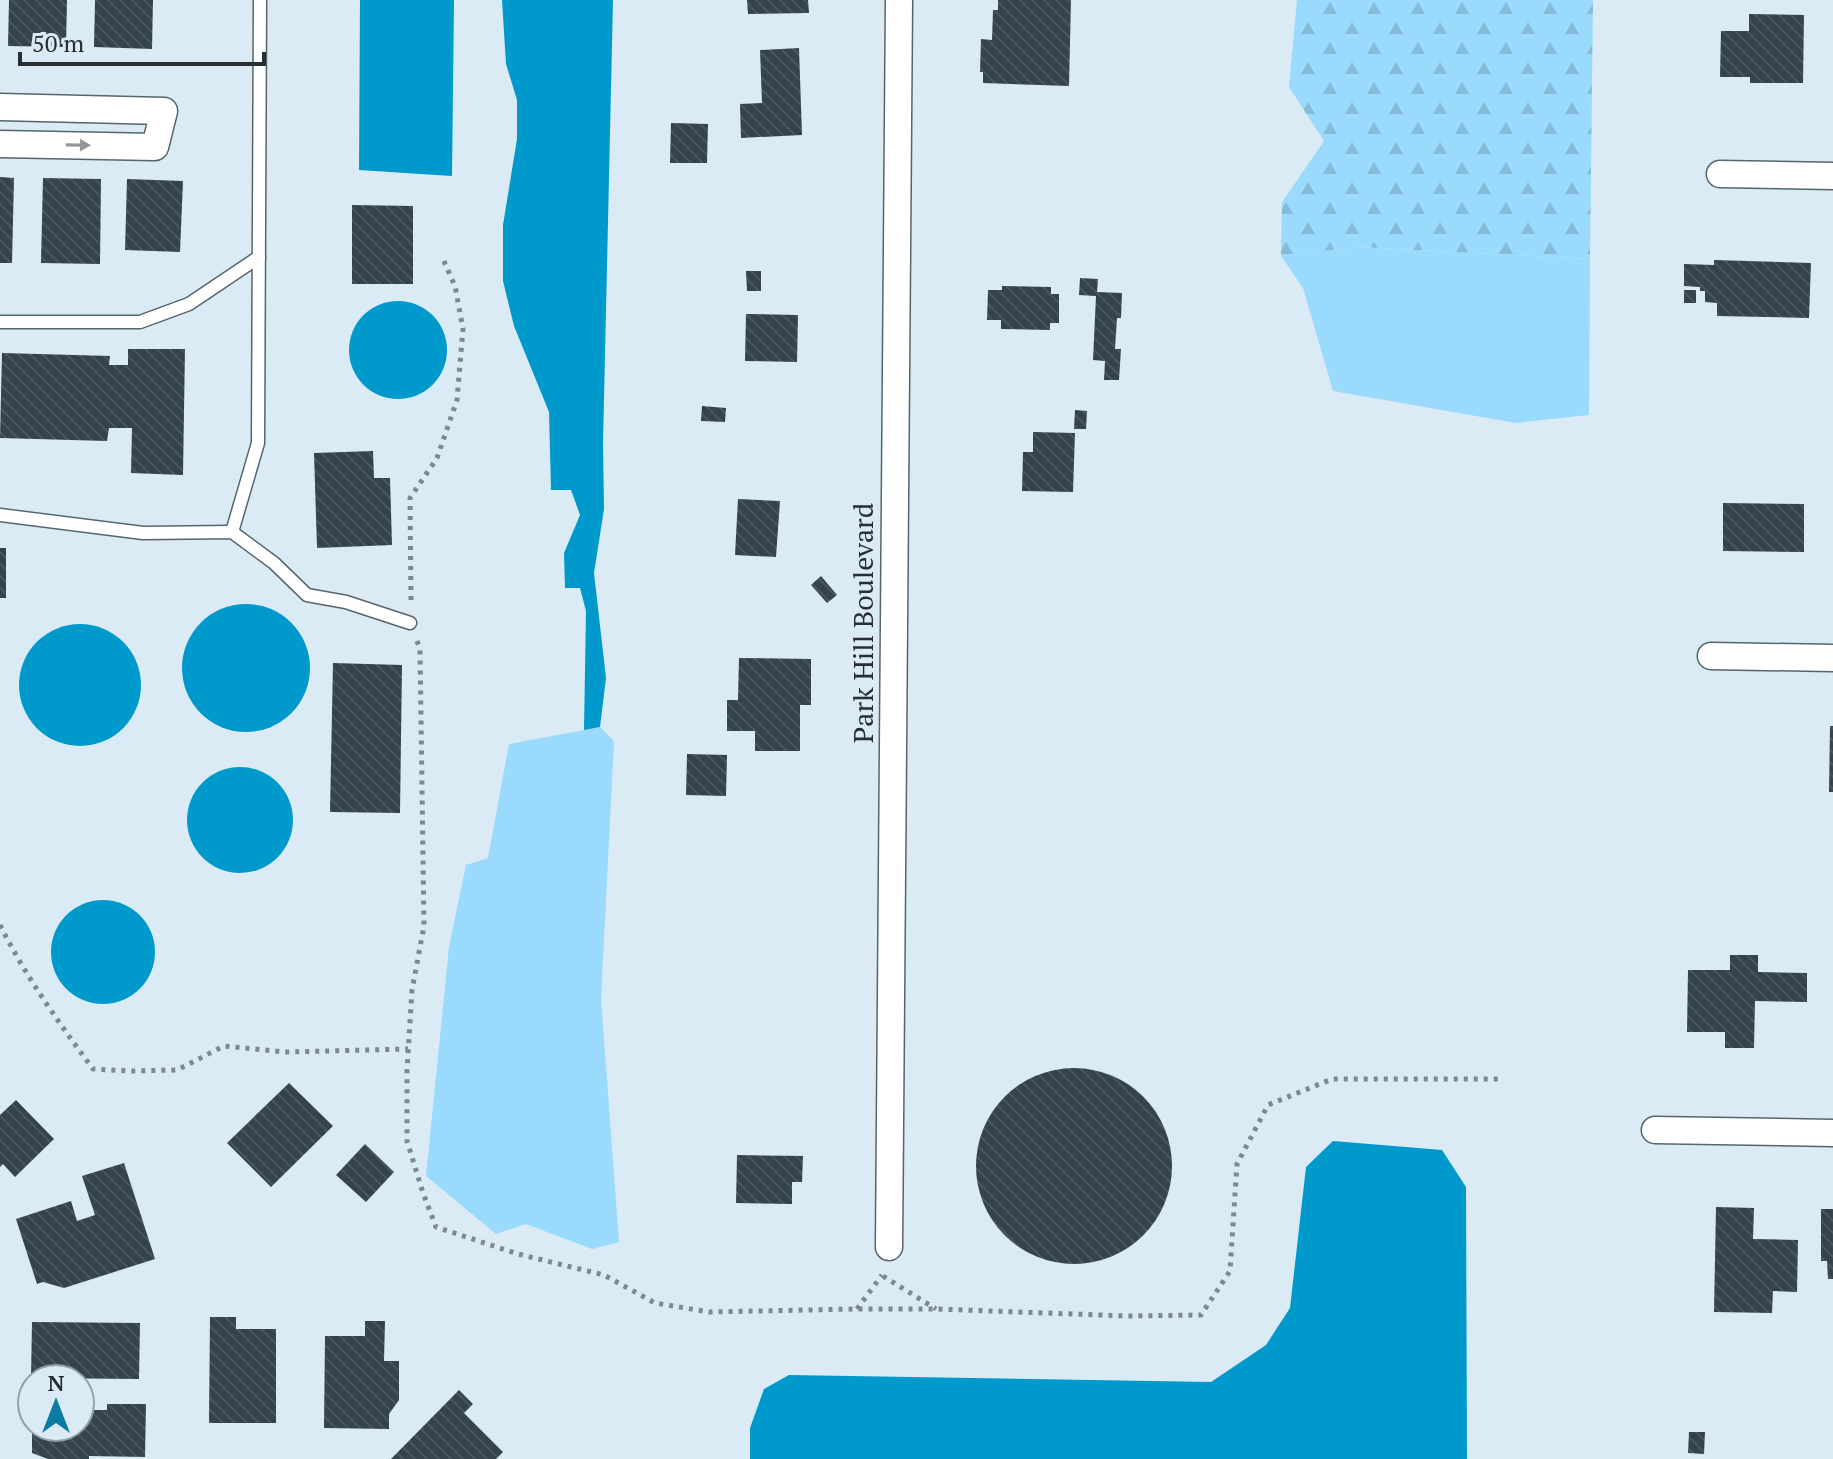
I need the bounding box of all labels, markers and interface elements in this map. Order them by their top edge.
scale bar [20,16,264,66]
text: 50 m [32,27,84,59]
one-way arrow [66,139,91,152]
street label: Park Hill Boulevard [844,503,881,743]
north arrow [16,1363,96,1443]
text: N [48,1368,65,1397]

